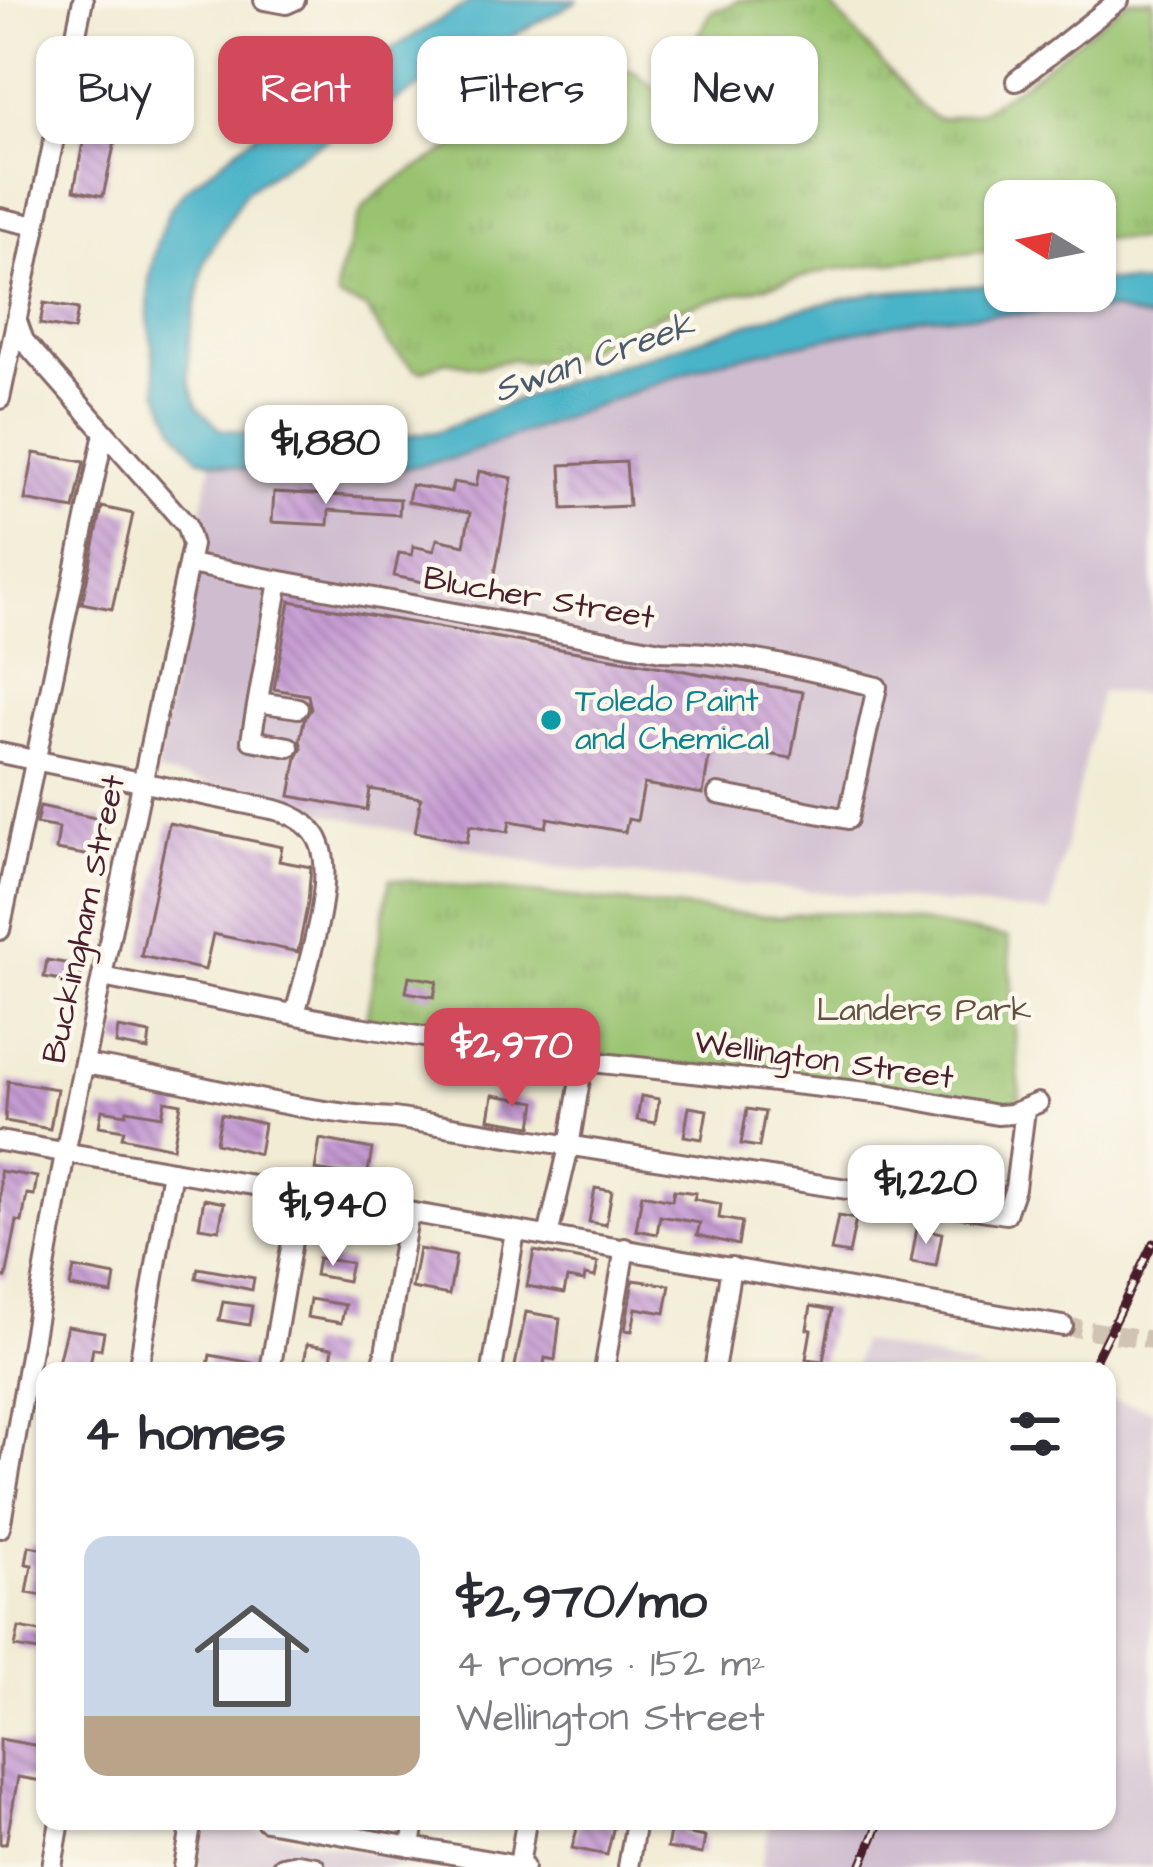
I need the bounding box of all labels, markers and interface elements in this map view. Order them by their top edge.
chip: Buy [36,36,194,144]
chip: Rent [218,36,393,144]
chip: Filters [417,36,627,144]
chip: New [651,36,818,144]
north arrow [984,180,1116,312]
map controls [984,180,1116,312]
water label: Swan Creek [487,300,702,416]
pin: $1,880 [228,405,424,507]
text: $1,880 [272,417,380,471]
street label: Blucher Street [420,555,658,641]
place label: Toledo Paint and Chemical [575,678,770,762]
marker: Toledo Paint and Chemical [538,707,564,733]
street label: Buckingham Street [31,771,139,1068]
park label: Landers Park [816,987,1032,1033]
pin: $2,970 [414,1008,610,1110]
street label: Wellington Street [691,1019,957,1103]
text: $2,970 [451,1020,573,1074]
pin: $1,220 [828,1145,1024,1247]
text: $1,220 [875,1157,977,1211]
pin: $1,940 [235,1167,431,1269]
text: $1,940 [280,1179,386,1233]
text: 4 homes [84,1399,286,1470]
icon: filters [1002,1401,1068,1467]
text: $2,970/mo [456,1567,707,1638]
icon: home [180,1584,324,1728]
text: 4 rooms · 152 m² [456,1638,766,1692]
text: Wellington Street [456,1692,765,1746]

